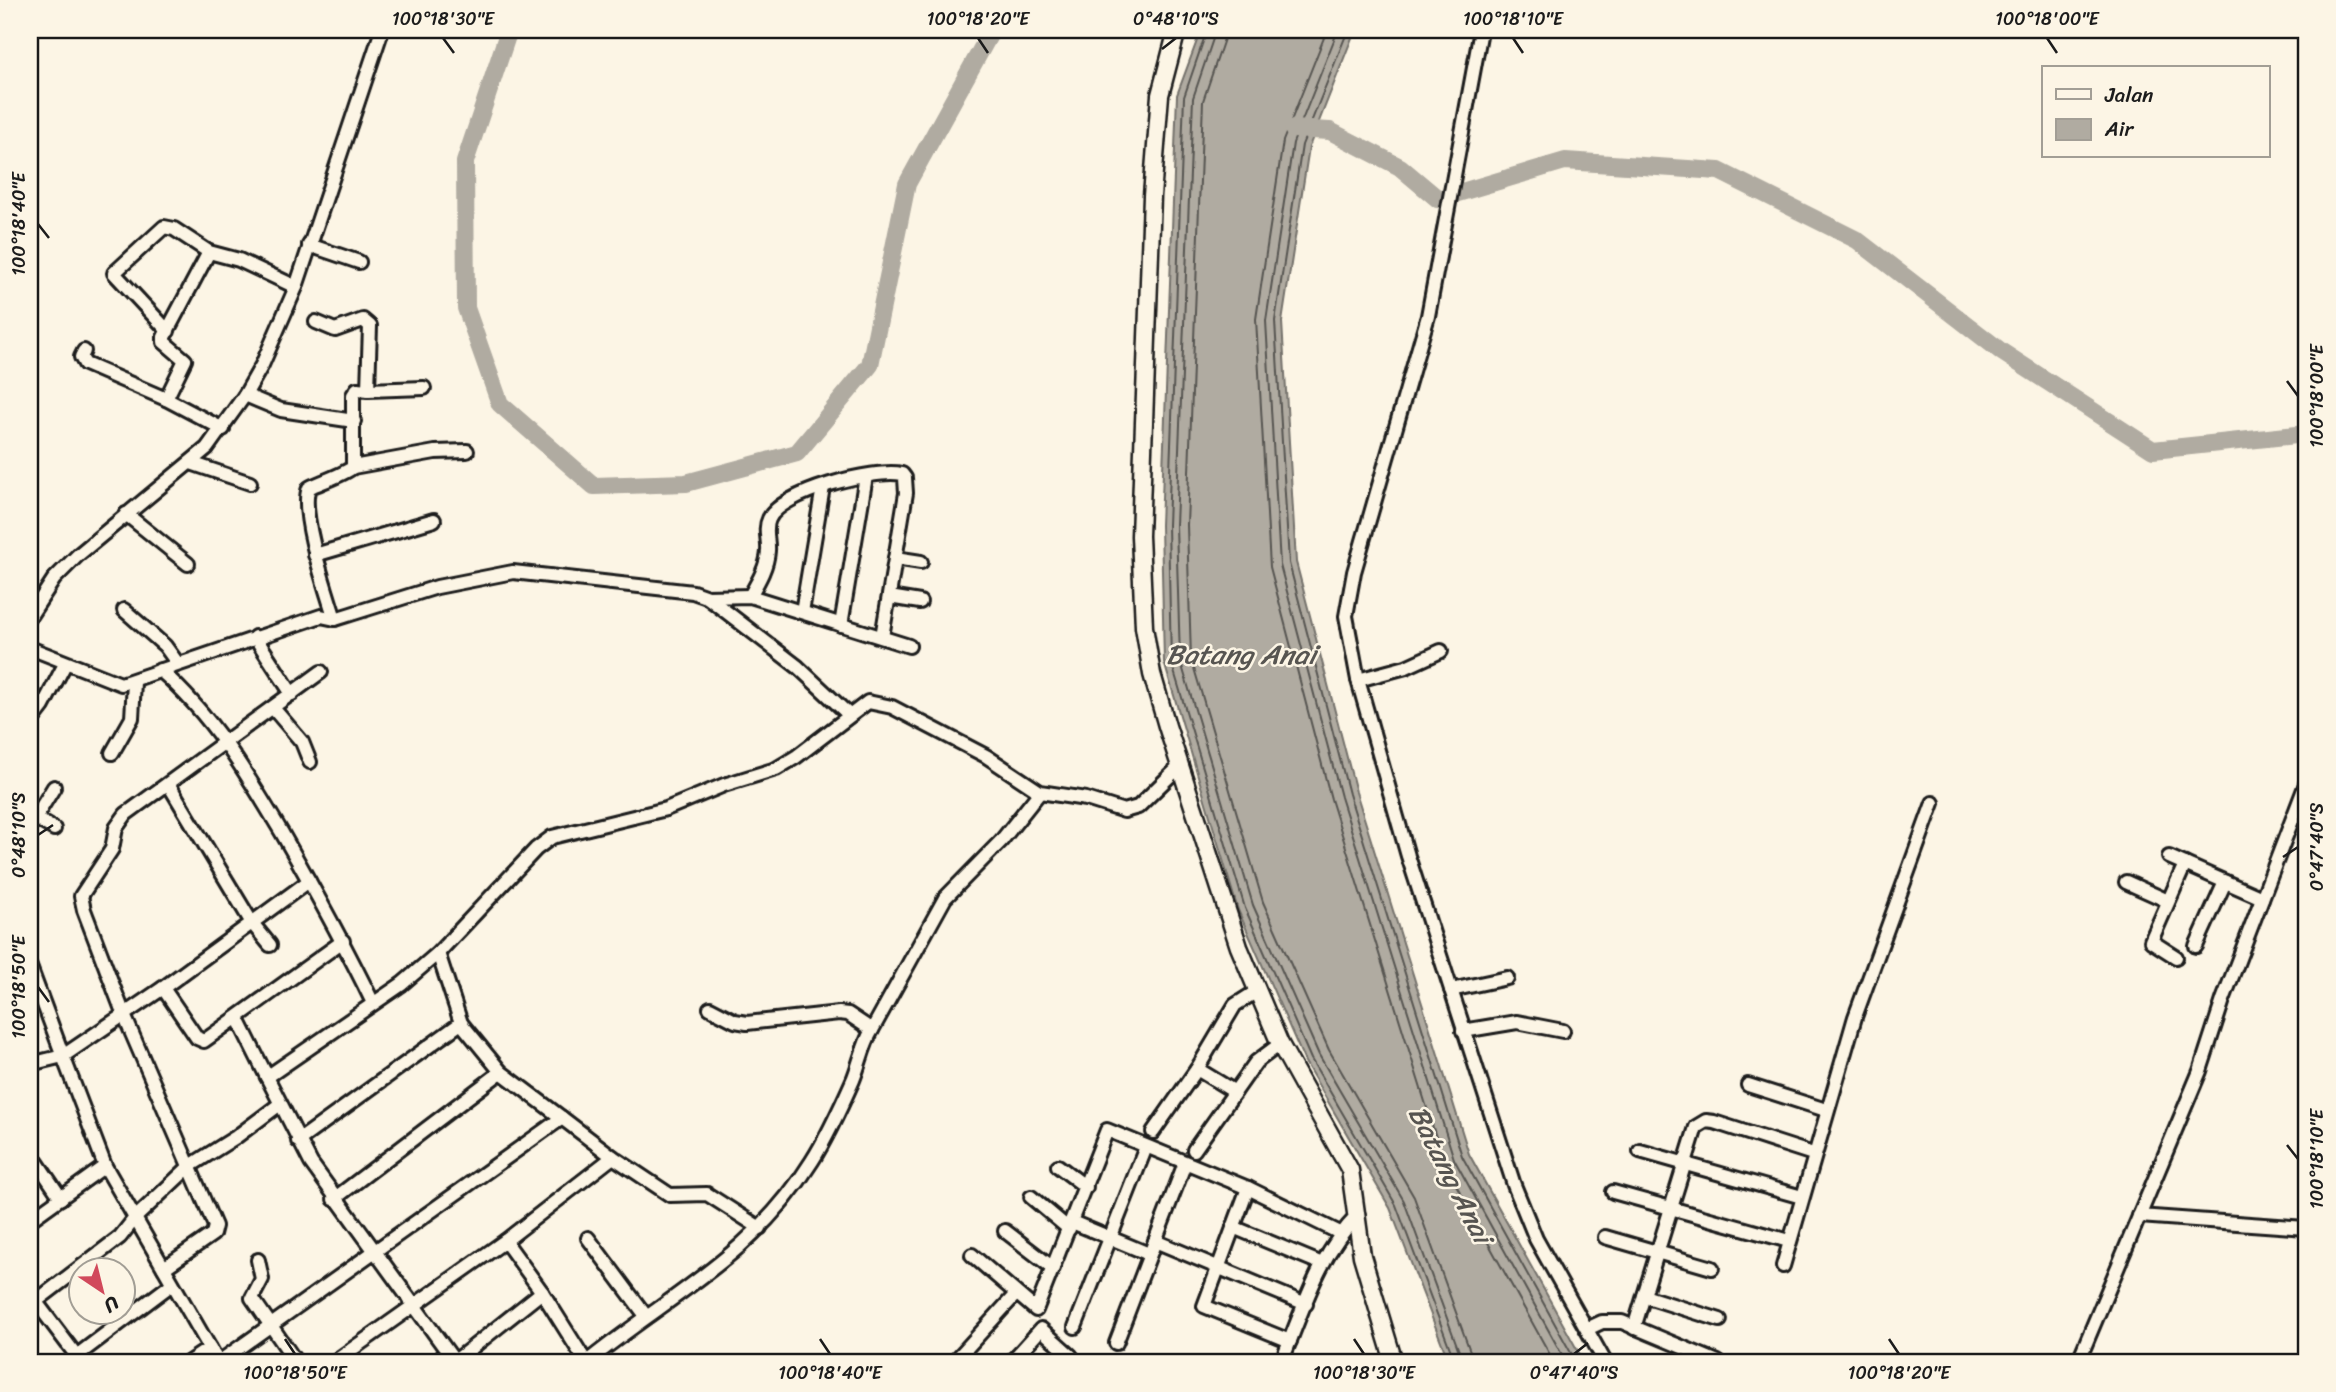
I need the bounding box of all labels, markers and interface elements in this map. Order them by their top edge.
text: 100°18'30"E [392,3,495,35]
text: 100°18'20"E [927,3,1030,35]
text: 0°48'10"S [1133,3,1219,35]
text: 100°18'10"E [1463,3,1564,35]
text: 100°18'00"E [1995,3,2100,35]
legend [2042,66,2270,158]
text: Jalan [2104,76,2153,114]
text: Air [2104,110,2135,148]
text: 100°18'40"E [3,171,35,276]
text: 100°18'00"E [2301,343,2333,448]
water label: Batang Anai [1166,630,1321,679]
text: 0°48'10"S [3,792,35,878]
text: 0°47'40"S [2301,803,2333,891]
text: 100°18'50"E [3,934,35,1039]
water label: Batang Anai [1395,1096,1509,1257]
text: 100°18'10"E [2301,1108,2333,1209]
north arrow [66,1256,136,1326]
text: U [96,1287,126,1322]
text: 100°18'50"E [243,1357,348,1389]
text: 100°18'40"E [778,1357,883,1389]
text: 100°18'30"E [1313,1357,1416,1389]
text: 0°47'40"S [1530,1357,1618,1389]
text: 100°18'20"E [1848,1357,1951,1389]

